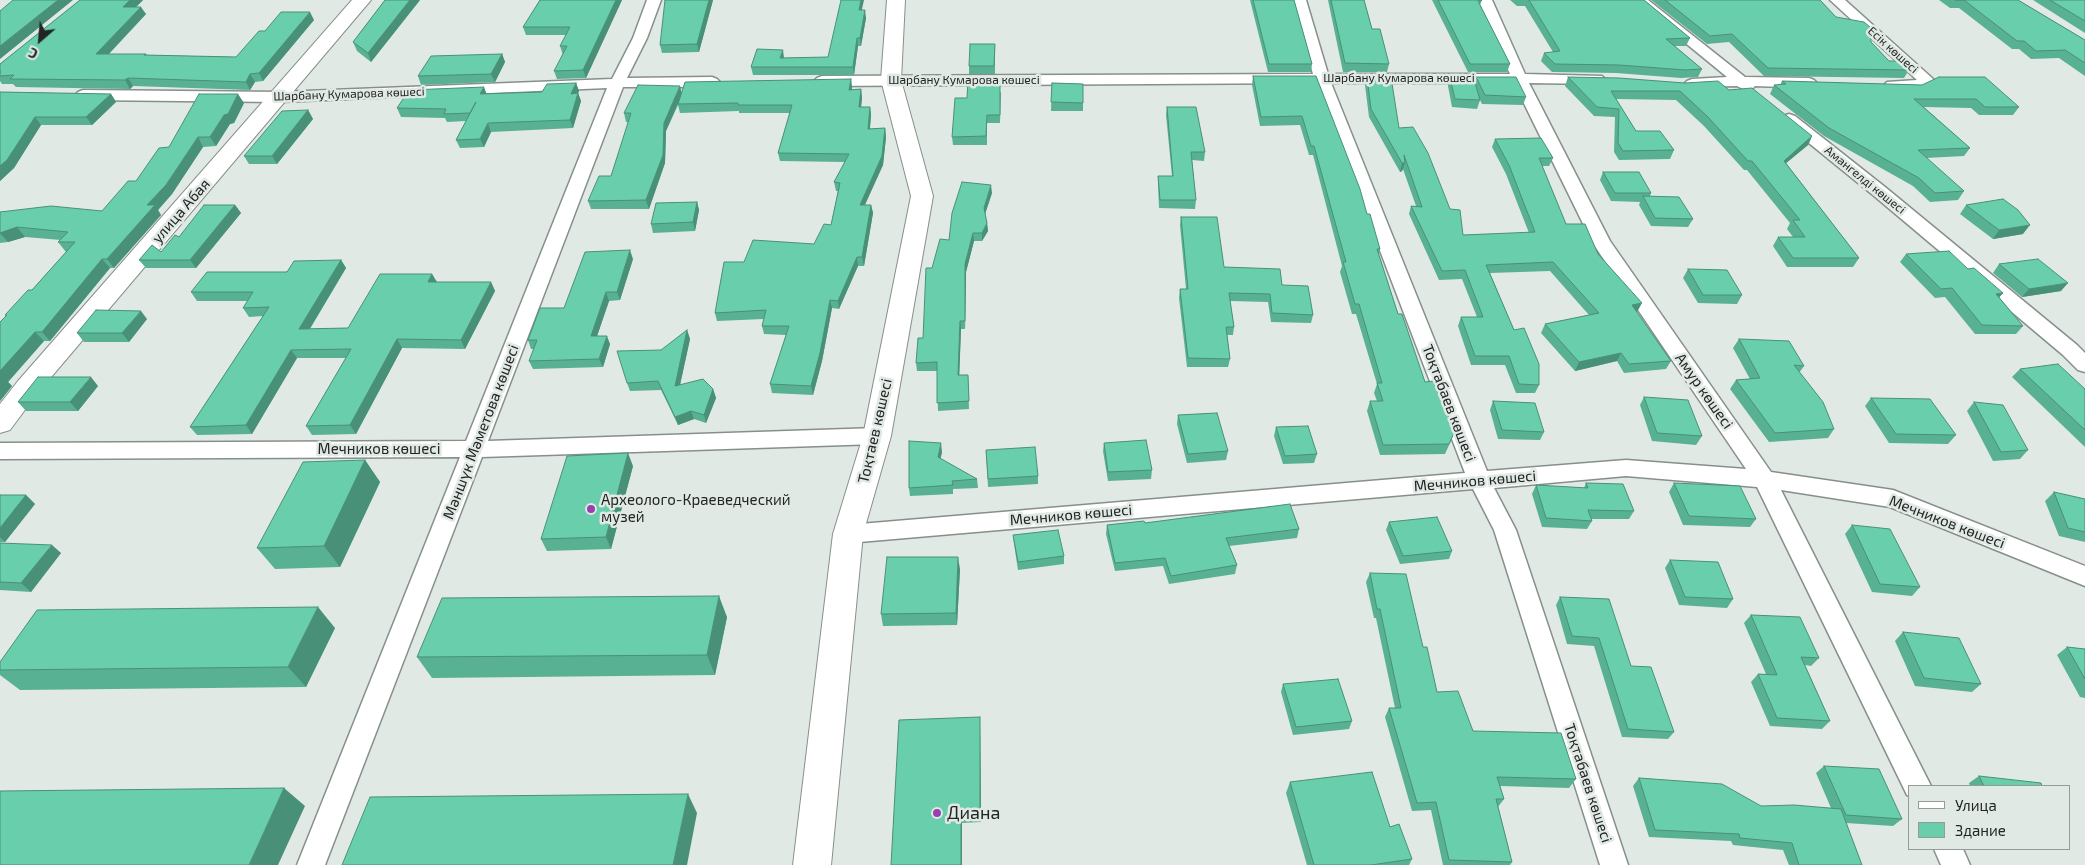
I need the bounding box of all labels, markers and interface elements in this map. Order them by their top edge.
north arrow [15,15,65,65]
street label: Есік көшесі [1865,24,1921,76]
text: С [25,44,40,63]
street label: Шарбану Кумарова көшесі [1323,71,1475,85]
street label: Шарбану Кумарова көшесі [888,73,1040,87]
street label: Шарбану Кумарова көшесі [273,84,425,104]
street label: Амангелді көшесі [1822,143,1908,217]
street label: улица Абая [148,175,214,247]
street label: Мәншүк Мәметова көшесі [439,342,523,522]
street label: Тоқтабаев көшесі [1418,342,1480,464]
street label: Амур көшесі [1671,350,1737,432]
street label: Тоқтаев көшесі [854,377,896,485]
street label: Мечников көшесі [318,440,440,458]
street label: Мечников көшесі [1413,467,1537,495]
place label: Археолого-Краеведческий музей [601,491,791,526]
street label: Мечников көшесі [1886,492,2008,552]
street label: Мечников көшесі [1009,501,1133,529]
marker: Археолого-Краеведческий музей [585,503,597,515]
street label: Тоқтабаев көшесі [1560,721,1616,845]
legend [1908,785,2070,850]
text: Улица [1955,796,1997,814]
place label: Диана [947,802,1000,824]
marker: Диана [931,807,943,819]
text: Здание [1955,821,2006,839]

